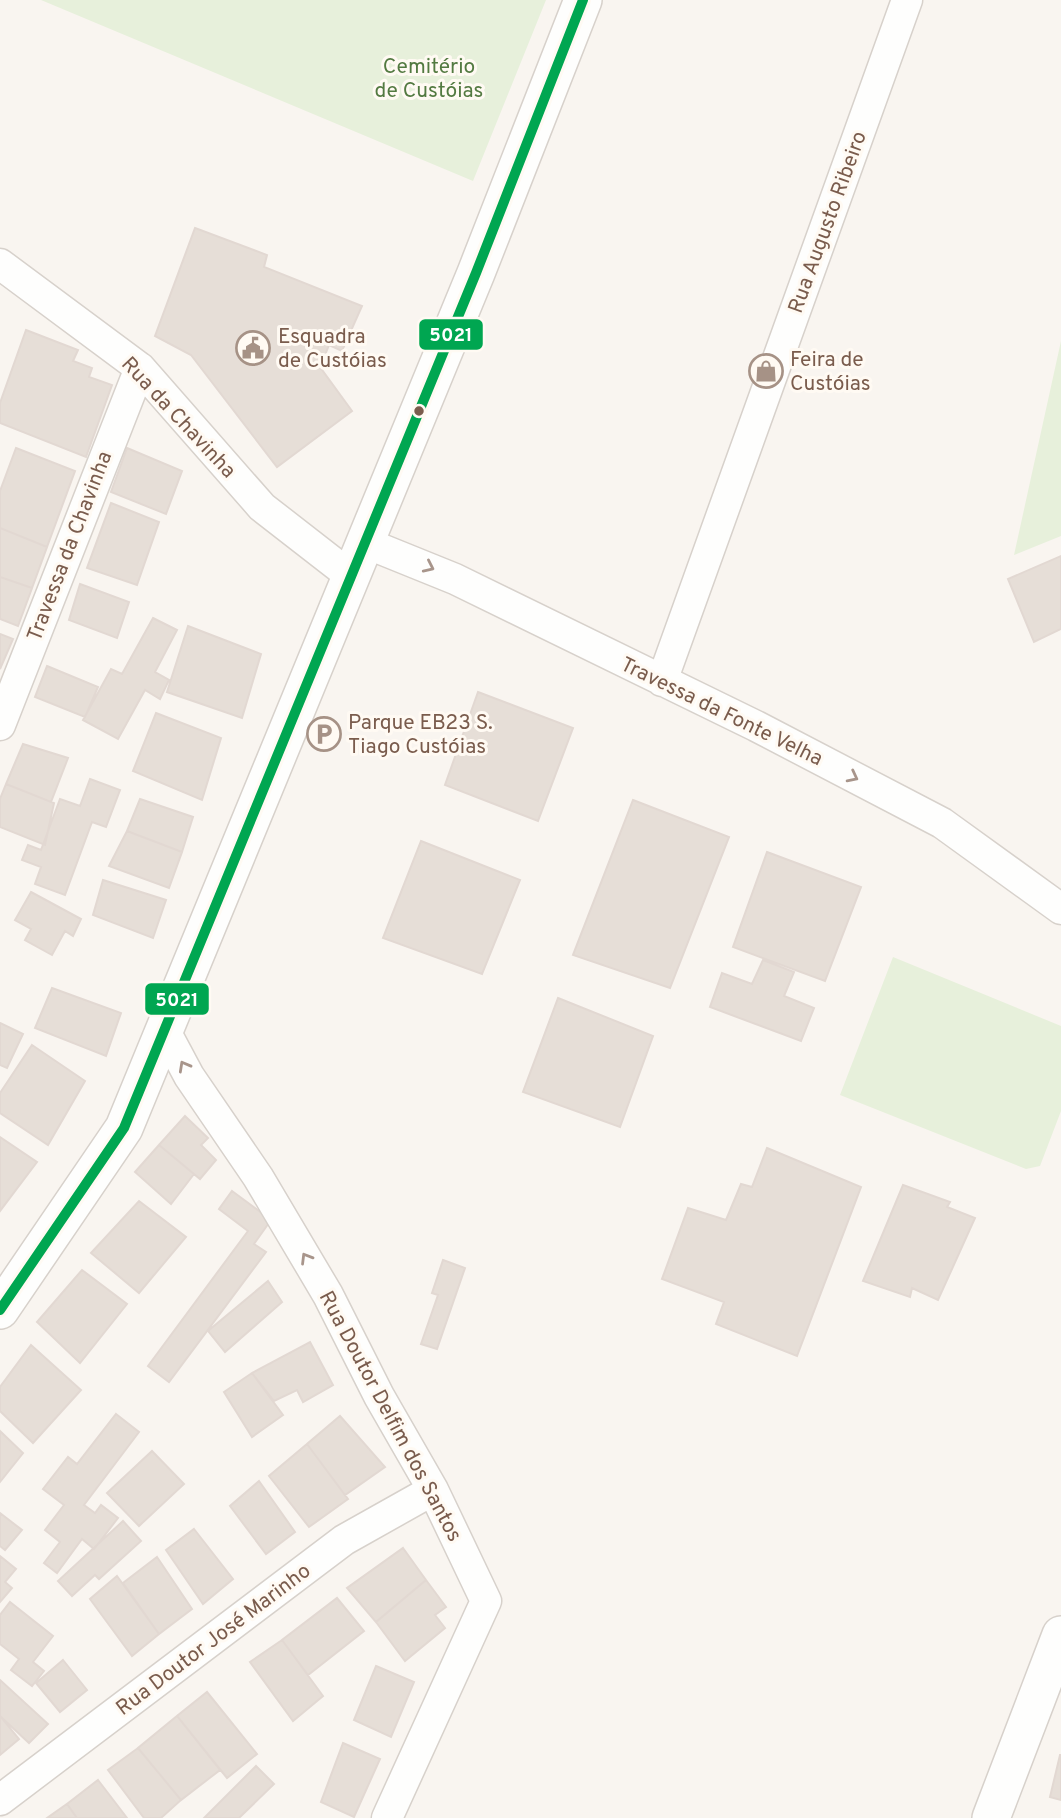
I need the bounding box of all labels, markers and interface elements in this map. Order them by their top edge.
park label: Cemitério de Custóias [375,54,483,105]
street label: Rua Augusto Ribeiro [783,128,874,317]
line badge: 5021 [418,318,484,351]
place label: Esquadra de Custóias [278,324,387,375]
text: 5021 [429,324,473,348]
public building icon: Esquadra de Custóias [234,329,272,367]
place label: Feira de Custóias [790,347,871,398]
street label: Rua da Chavinha [115,351,241,485]
shop icon: Feira de Custóias [747,352,785,390]
unlabelled marker [412,404,426,418]
street label: Travessa da Chavinha [22,448,119,645]
one-way arrow [422,559,435,573]
street label: Travessa da Fonte Velha [616,652,827,773]
place label: Parque EB23 S. Tiago Custóias [348,710,493,761]
parking icon: Parque EB23 S. Tiago Custóias [305,715,343,753]
one-way arrow [846,768,858,782]
line badge: 5021 [144,982,210,1016]
text: 5021 [155,989,199,1013]
one-way arrow [179,1061,192,1073]
one-way arrow [301,1253,314,1266]
street label: Rua Doutor Delfim dos Santos [312,1287,467,1547]
street label: Rua Doutor José Marinho [111,1558,317,1722]

